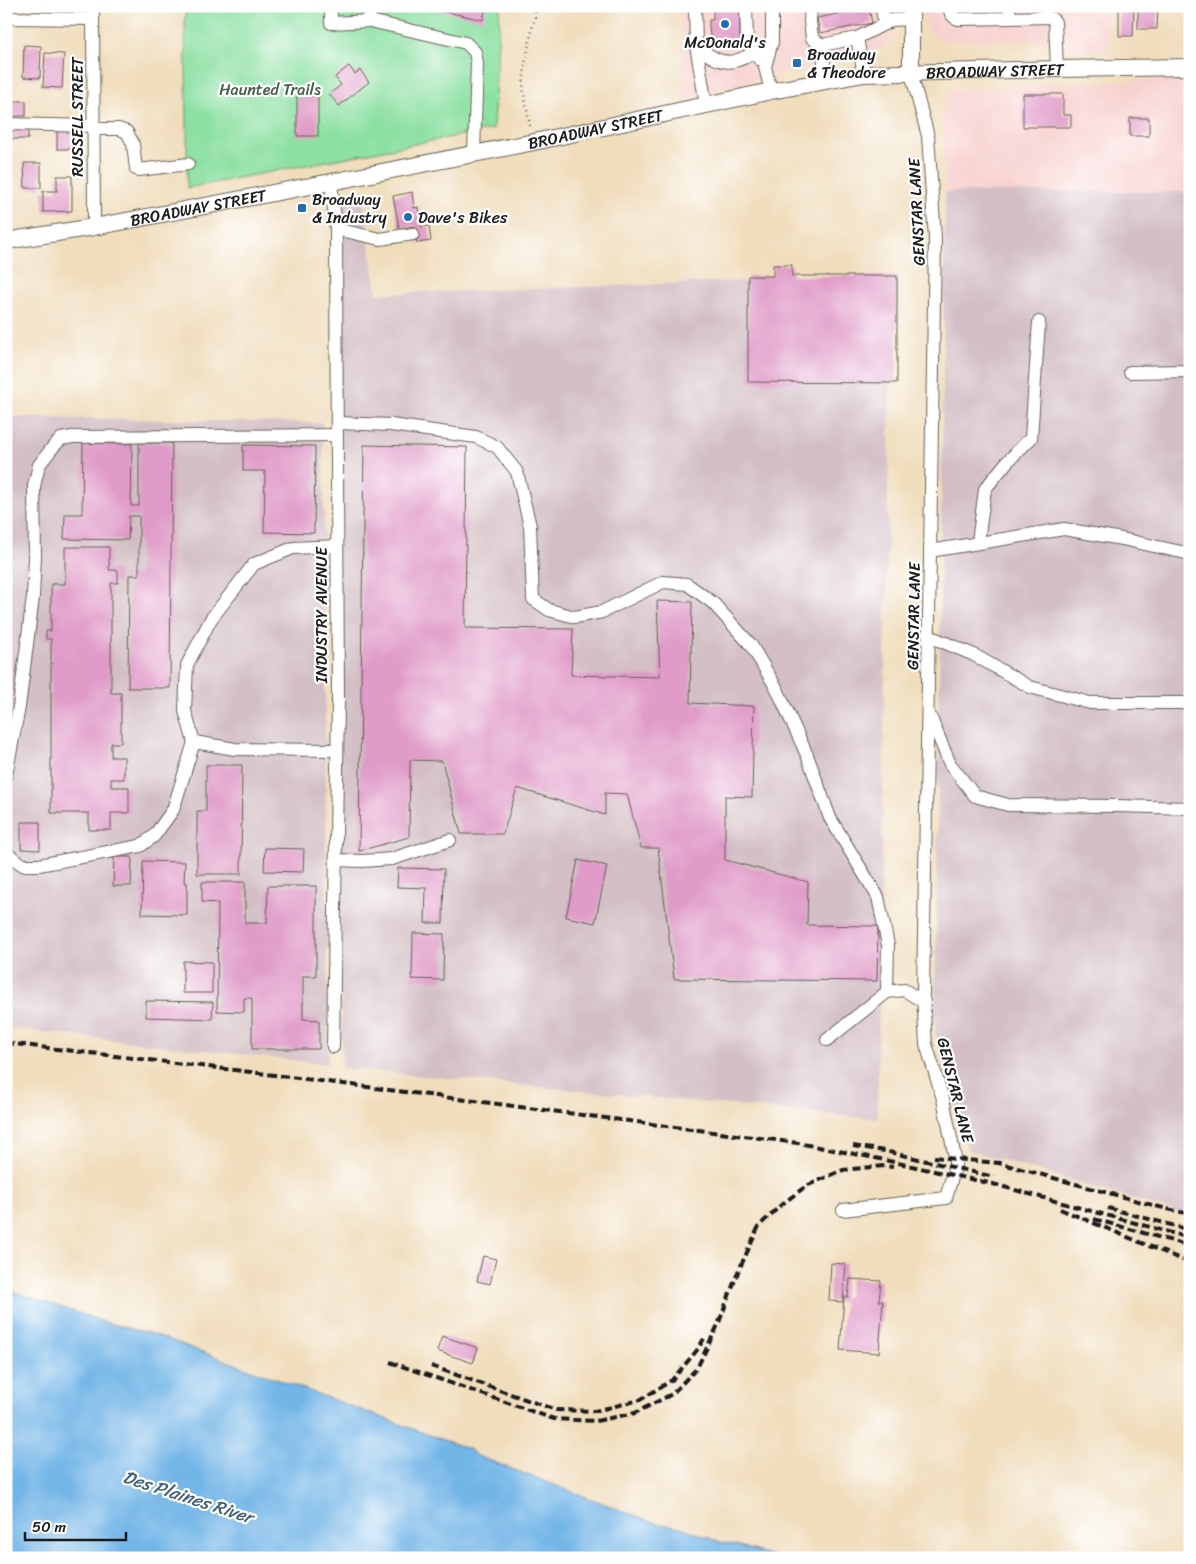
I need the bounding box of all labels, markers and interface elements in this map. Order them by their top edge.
marker: McDonald's [719,18,731,30]
place label: McDonald's [684,28,767,57]
place label: Broadway & Theodore [807,40,886,87]
street label: BROADWAY STREET [926,55,1065,87]
street label: RUSSELL STREET [63,56,92,177]
marker: Broadway & Theodore [791,57,803,69]
park label: Haunted Trails [219,75,321,104]
street label: BROADWAY STREET [525,100,667,158]
street label: GENSTAR LANE [899,156,934,266]
street label: BROADWAY STREET [128,180,269,235]
place label: Broadway & Industry [312,185,387,232]
marker: Broadway & Industry [296,202,308,214]
place label: Dave's Bikes [418,203,508,232]
marker: Dave's Bikes [402,211,414,223]
street label: INDUSTRY AVENUE [307,546,336,684]
street label: GENSTAR LANE [898,561,929,670]
street label: GENSTAR LANE [928,1034,983,1147]
water label: Des Plaines River [119,1461,261,1534]
scale bar [25,1509,126,1541]
text: 50 m [32,1514,67,1540]

